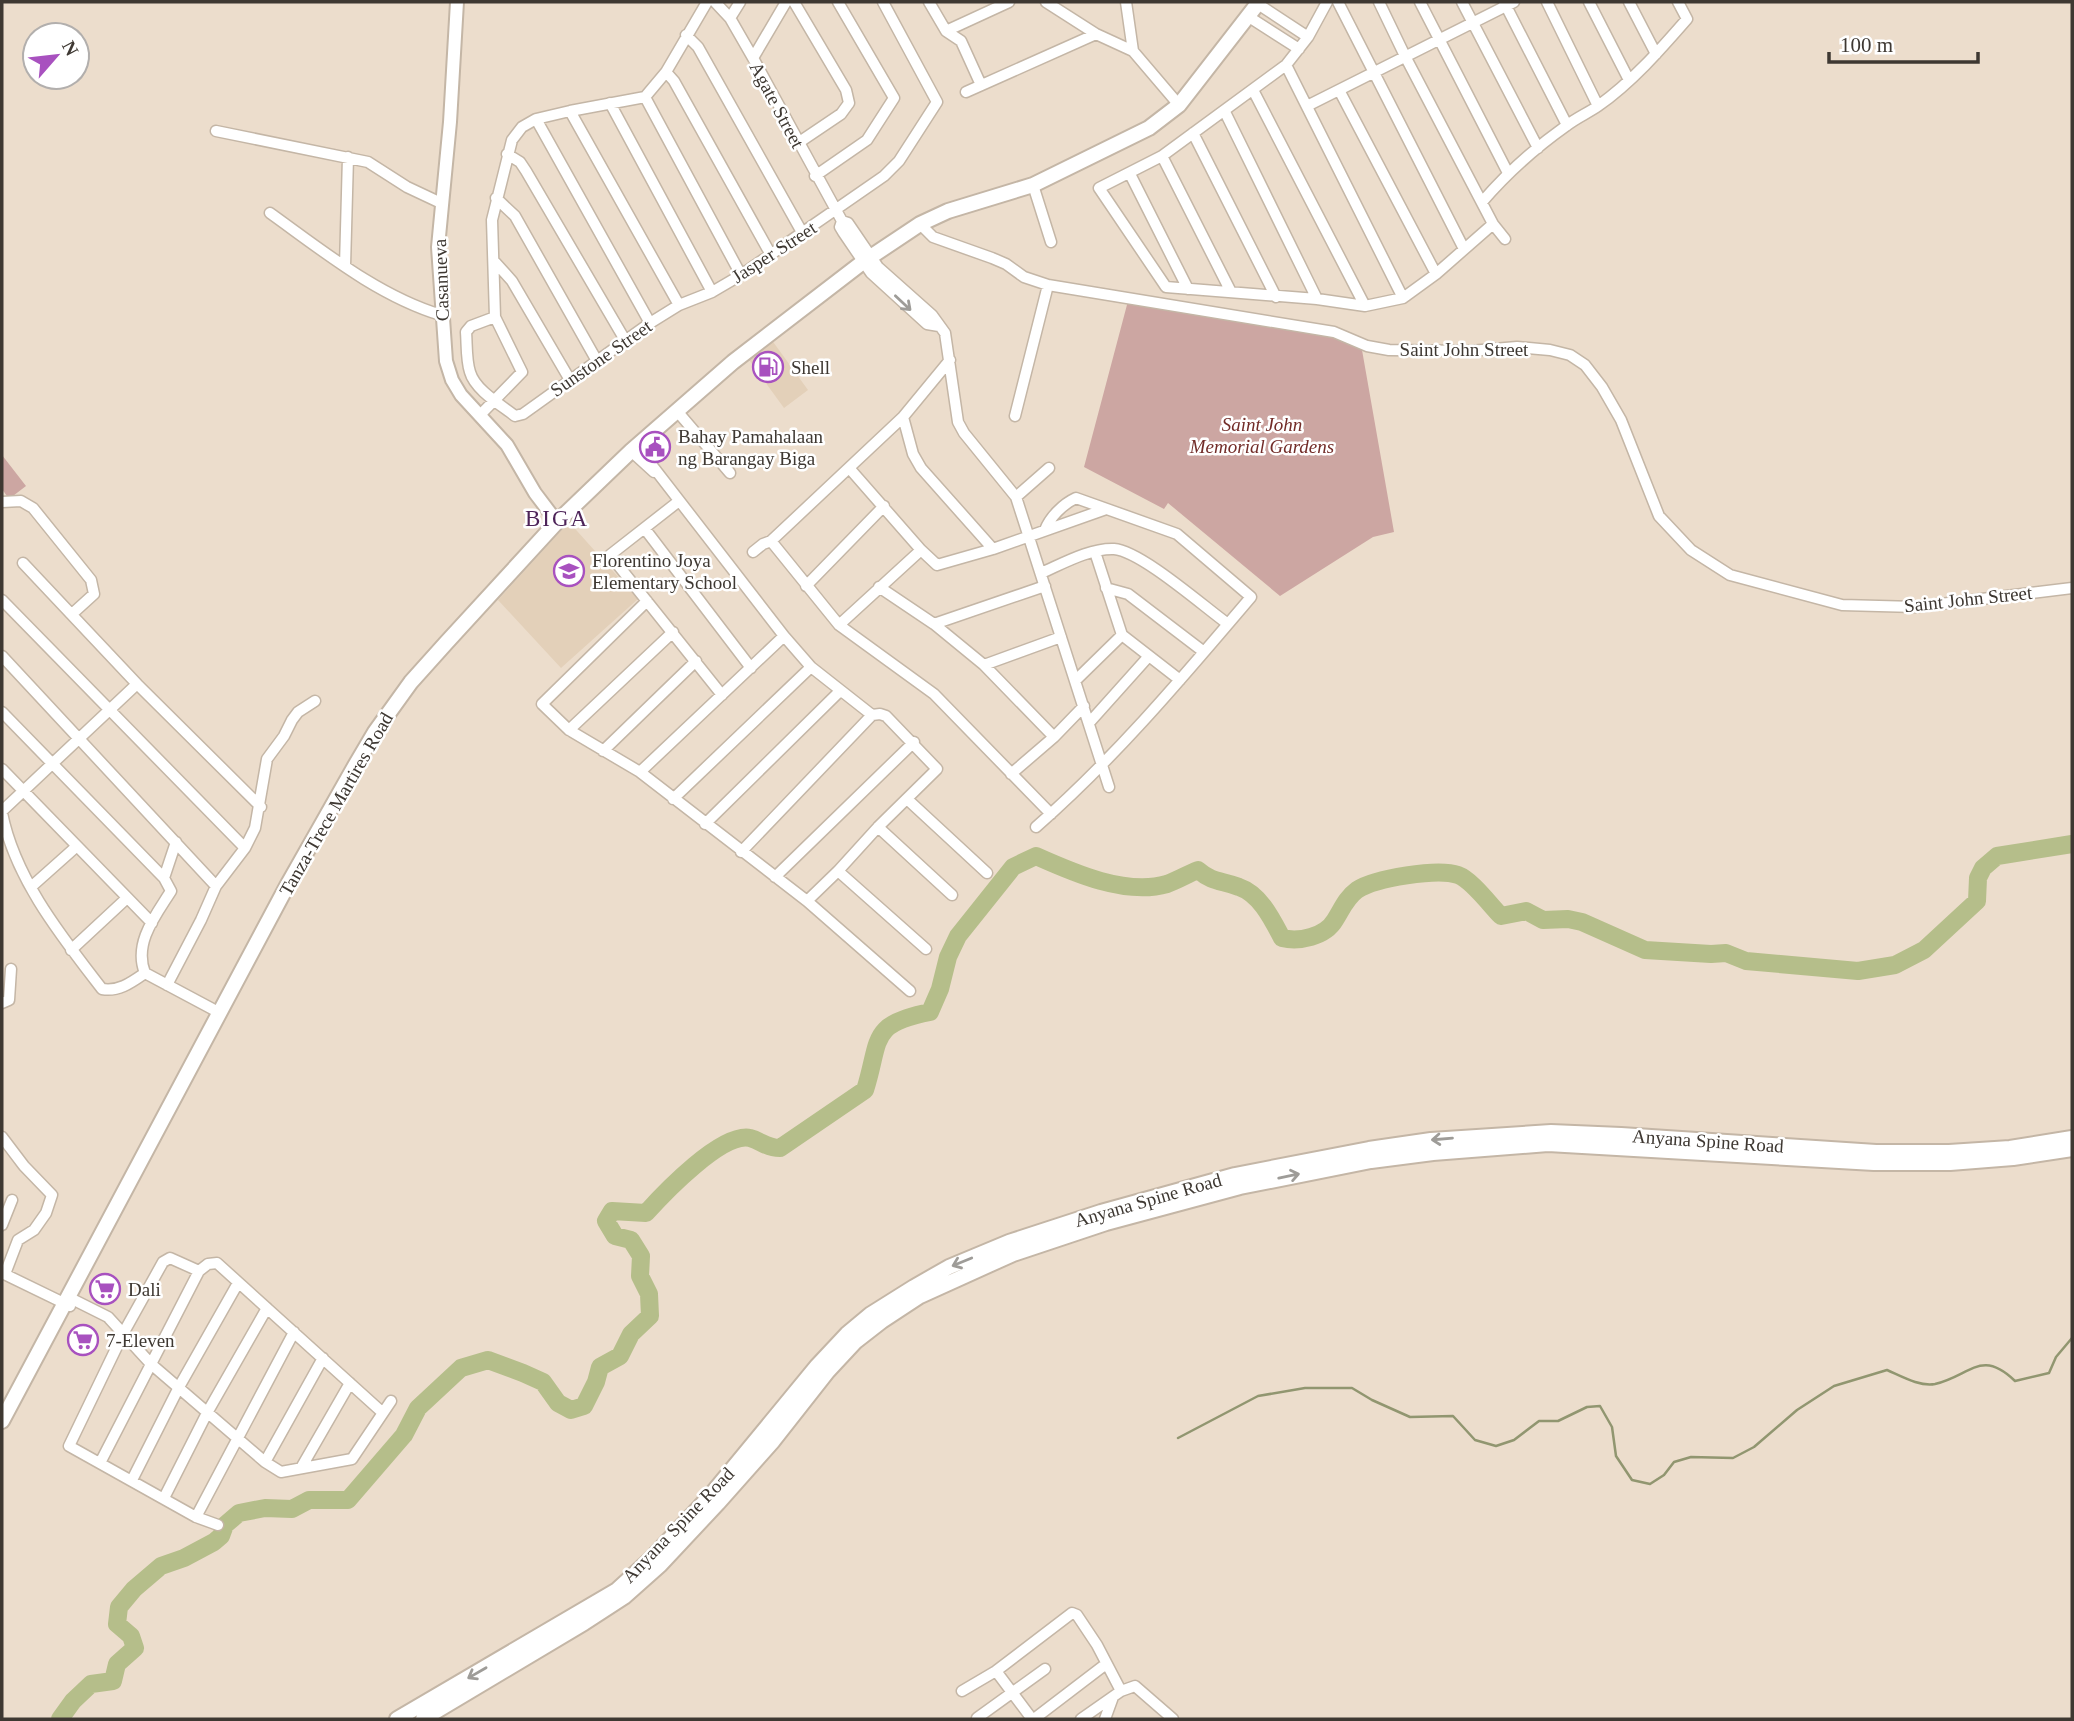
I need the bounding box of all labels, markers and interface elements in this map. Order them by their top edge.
north arrow [21,21,91,91]
scale bar [1829,21,1978,65]
text: 100 m [1840,33,1893,57]
text: N [58,37,83,59]
street label: Agate Street [746,58,809,152]
street label: Jasper Street [728,217,821,287]
street label: Casanueva [429,238,453,321]
one-way arrow [894,295,912,311]
street label: Sunstone Street [546,315,656,401]
street label: Saint John Street [1400,339,1529,360]
fuel station icon: Shell [751,350,785,384]
place label: Shell [791,357,830,378]
park label: Saint John Memorial Gardens [1189,414,1334,457]
place label: Bahay Pamahalaan ng Barangay Biga [678,426,824,469]
public building icon: Bahay Pamahalaan ng Barangay Biga [638,430,672,464]
district label: BIGA [525,506,589,531]
place label: Florentino Joya Elementary School [592,550,737,593]
school or university icon: Florentino Joya Elementary School [552,554,586,588]
street label: Saint John Street [1903,582,2034,616]
street label: Tanza-Trece Martires Road [275,708,397,899]
street label: Anyana Spine Road [1631,1125,1785,1157]
one-way arrow [1432,1133,1454,1146]
street label: Anyana Spine Road [1072,1169,1224,1231]
one-way arrow [1277,1169,1300,1183]
one-way arrow [952,1256,974,1269]
supermarket icon: Dali [88,1272,122,1306]
place label: Dali [128,1279,161,1300]
supermarket icon: 7-Eleven [66,1323,100,1357]
place label: 7-Eleven [106,1330,175,1351]
street label: Anyana Spine Road [618,1463,739,1587]
one-way arrow [467,1666,487,1680]

